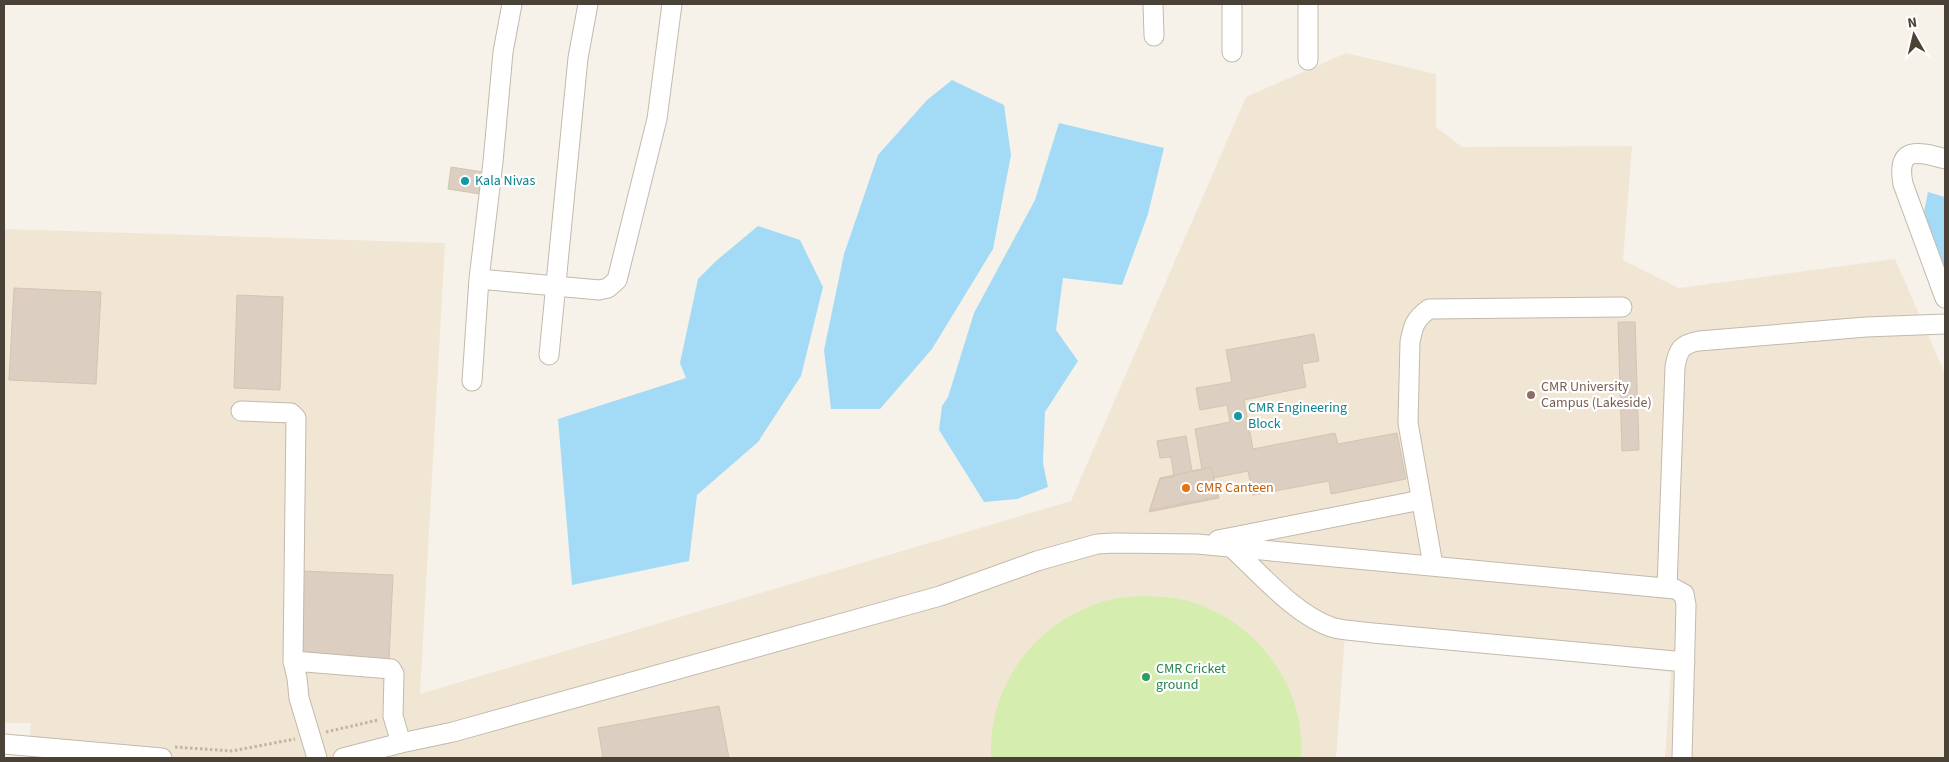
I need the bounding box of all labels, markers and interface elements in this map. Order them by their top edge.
north arrow [1889,10,1939,60]
text: N [1906,13,1918,34]
place label: Kala Nivas [475,171,535,191]
marker: Kala Nivas [459,175,471,187]
place label: CMR University Campus (Lakeside) [1541,377,1652,413]
marker: CMR University Campus (Lakeside) [1525,389,1537,401]
place label: CMR Engineering Block [1248,398,1347,434]
marker: CMR Engineering Block [1232,410,1244,422]
place label: CMR Canteen [1196,478,1274,498]
marker: CMR Canteen [1180,482,1192,494]
place label: CMR Cricket ground [1156,659,1226,695]
marker: CMR Cricket ground [1140,671,1152,683]

